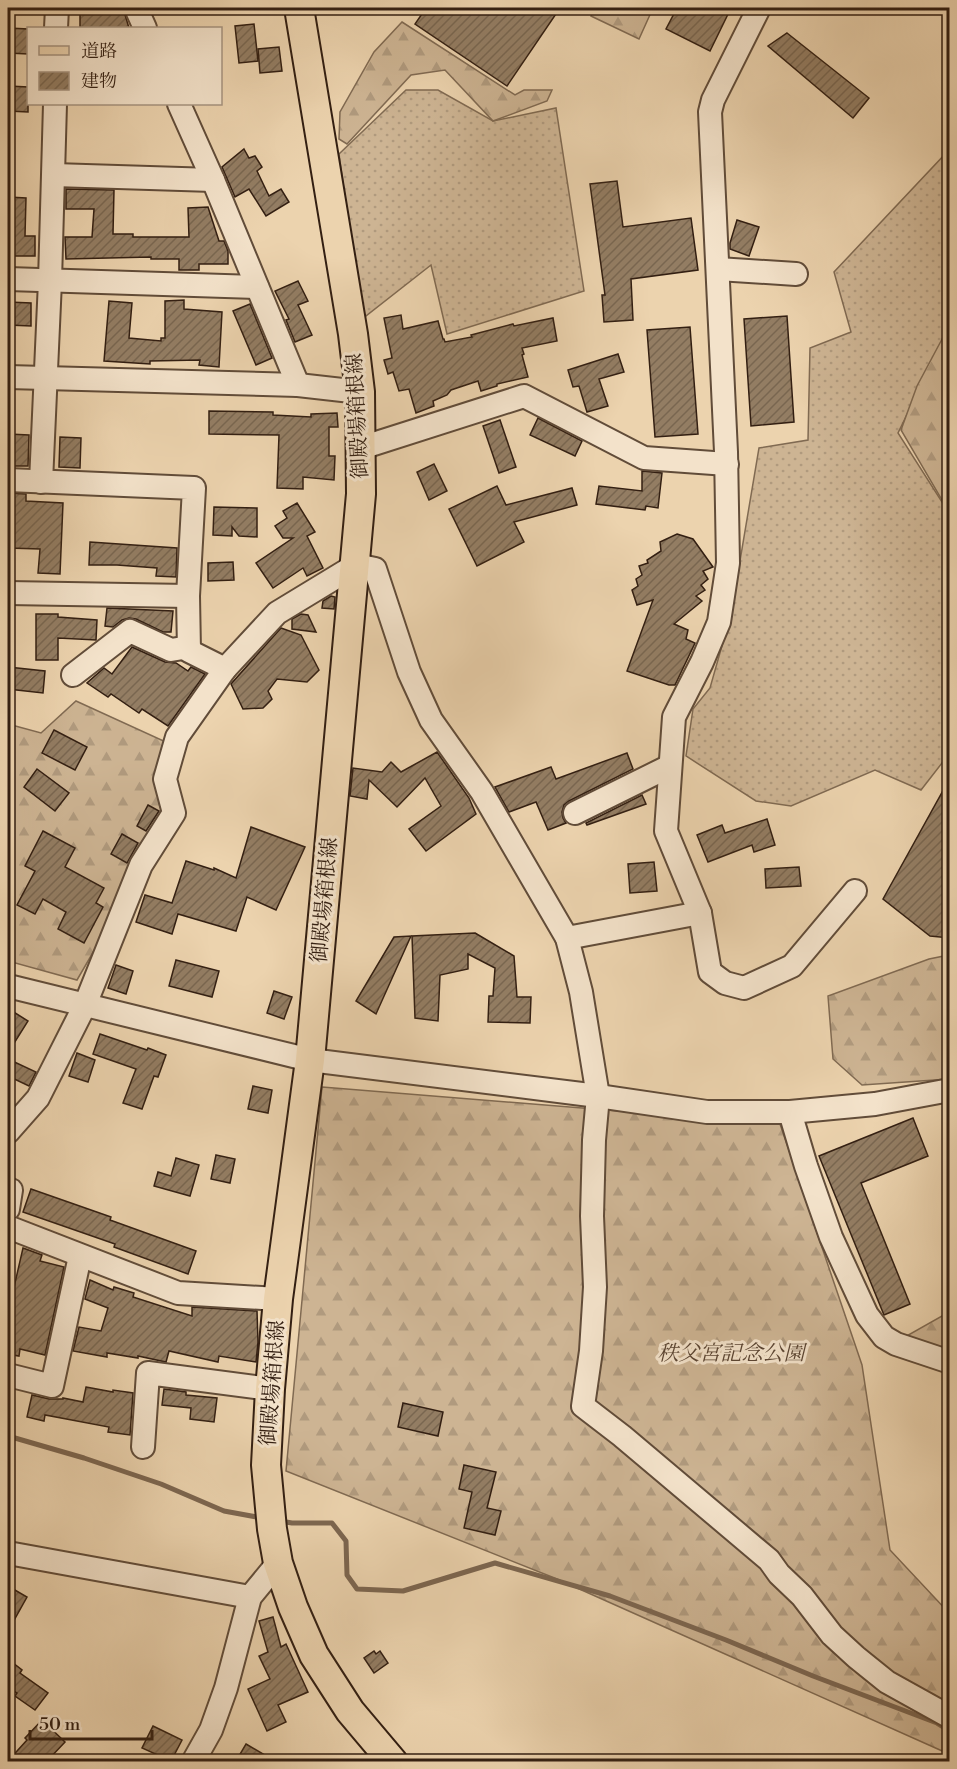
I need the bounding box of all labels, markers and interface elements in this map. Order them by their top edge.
legend [27,27,222,105]
text: 道路 [81,40,117,63]
text: 建物 [81,70,117,93]
street label: 御殿場箱根線 [342,352,374,480]
street label: 御殿場箱根線 [307,836,343,964]
street label: 御殿場箱根線 [256,1319,290,1447]
park label: 秩父宮記念公園 [658,1341,807,1367]
scale bar [30,1703,152,1741]
text: 50 m [39,1713,81,1736]

